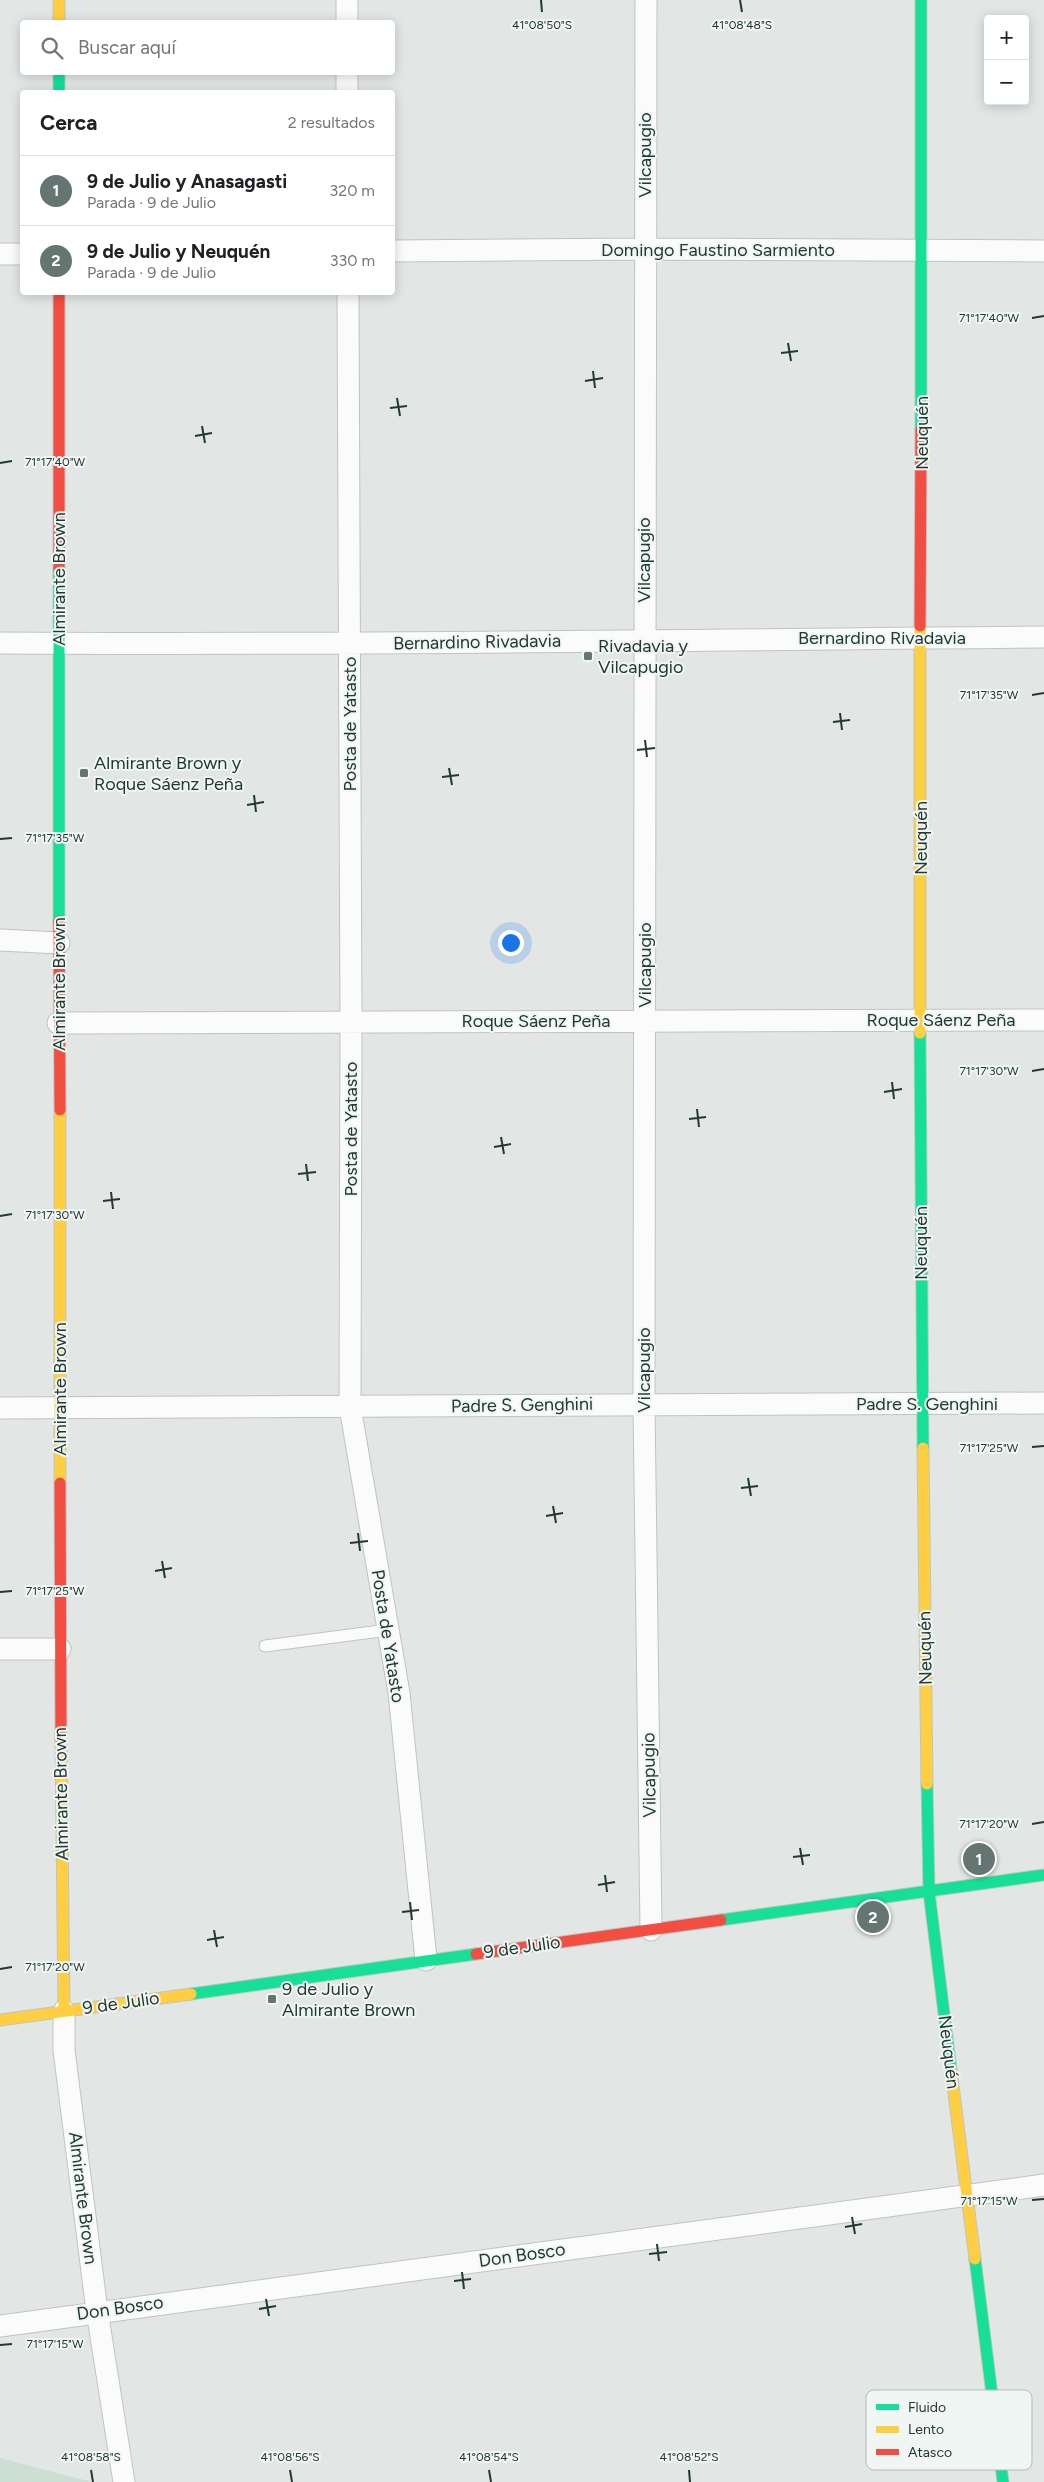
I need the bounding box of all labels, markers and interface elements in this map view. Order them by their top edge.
map controls [984,15,1029,105]
button: + [984,15,1029,60]
text: 41°08'50"S [512,18,572,32]
text: 41°08'48"S [712,18,772,32]
search box [20,20,395,75]
icon: search [38,34,66,62]
text: Buscar aquí [78,36,176,59]
button: − [984,60,1029,105]
text: Cerca [40,110,97,135]
street label: Vilcapugio [634,112,656,198]
text: 2 resultados [288,113,375,132]
text: 9 de Julio y Anasagasti [87,170,287,193]
text: 1 [53,181,59,200]
text: 320 m [330,181,375,200]
text: Parada · 9 de Julio [87,193,216,212]
street label: Domingo Faustino Sarmiento [601,239,835,261]
text: 9 de Julio y Neuquén [87,240,270,263]
text: 2 [51,251,61,270]
text: 330 m [330,251,375,270]
text: Parada · 9 de Julio [87,263,216,282]
text: 71°17'40"W [959,311,1020,325]
street label: Neuquén [911,396,933,470]
text: 71°17'40"W [25,455,86,469]
street label: Almirante Brown [48,512,70,646]
street label: Vilcapugio [633,517,655,603]
street label: Bernardino Rivadavia [798,627,966,649]
street label: Bernardino Rivadavia [393,630,561,654]
place label: Rivadavia y Vilcapugio [598,635,689,678]
marker: Rivadavia y Vilcapugio [582,650,594,662]
street label: Posta de Yatasto [339,657,361,791]
text: 71°17'35"W [960,688,1019,702]
place label: Almirante Brown y Roque Sáenz Peña [94,752,243,795]
marker: Almirante Brown y Roque Sáenz Peña [78,767,90,779]
street label: Neuquén [910,801,932,875]
text: 71°17'35"W [26,831,85,845]
street label: Almirante Brown [48,917,70,1051]
street label: Vilcapugio [634,922,656,1008]
your location [498,930,524,956]
street label: Roque Sáenz Peña [866,1009,1016,1031]
street label: Roque Sáenz Peña [461,1010,611,1032]
street label: Posta de Yatasto [340,1062,362,1196]
text: 71°17'30"W [959,1064,1019,1078]
street label: Neuquén [910,1206,932,1280]
text: 71°17'30"W [25,1208,85,1222]
street label: Almirante Brown [49,1322,71,1456]
street label: Vilcapugio [633,1327,655,1413]
street label: Padre S. Genghini [451,1393,593,1417]
street label: Padre S. Genghini [856,1393,998,1415]
text: 71°17'25"W [960,1441,1019,1455]
street label: Posta de Yatasto [367,1568,409,1704]
text: 71°17'25"W [26,1584,85,1598]
street label: Neuquén [913,1611,937,1685]
street label: Almirante Brown [49,1727,73,1861]
street label: Vilcapugio [637,1732,661,1818]
text: 71°17'20"W [959,1817,1019,1831]
pin: 1 [963,1840,995,1878]
pin: 2 [857,1898,889,1936]
street label: 9 de Julio [482,1931,562,1963]
text: 71°17'20"W [25,1960,85,1974]
place label: 9 de Julio y Almirante Brown [282,1978,415,2021]
street label: 9 de Julio [81,1987,161,2019]
marker: 9 de Julio y Almirante Brown [266,1993,278,2005]
street label: Neuquén [934,2014,964,2090]
street label: Almirante Brown [64,2130,102,2266]
text: 71°17'15"W [961,2194,1018,2208]
street label: Don Bosco [477,2238,567,2272]
street label: Don Bosco [75,2291,165,2325]
text: 71°17'15"W [27,2337,84,2351]
legend [866,2390,1032,2470]
text: Fluido [908,2399,946,2416]
text: Lento [908,2421,944,2438]
text: Atasco [908,2444,952,2461]
text: 41°08'58"S [61,2450,121,2464]
text: 41°08'56"S [260,2450,320,2464]
text: 41°08'54"S [459,2450,519,2464]
text: 41°08'52"S [659,2450,719,2464]

